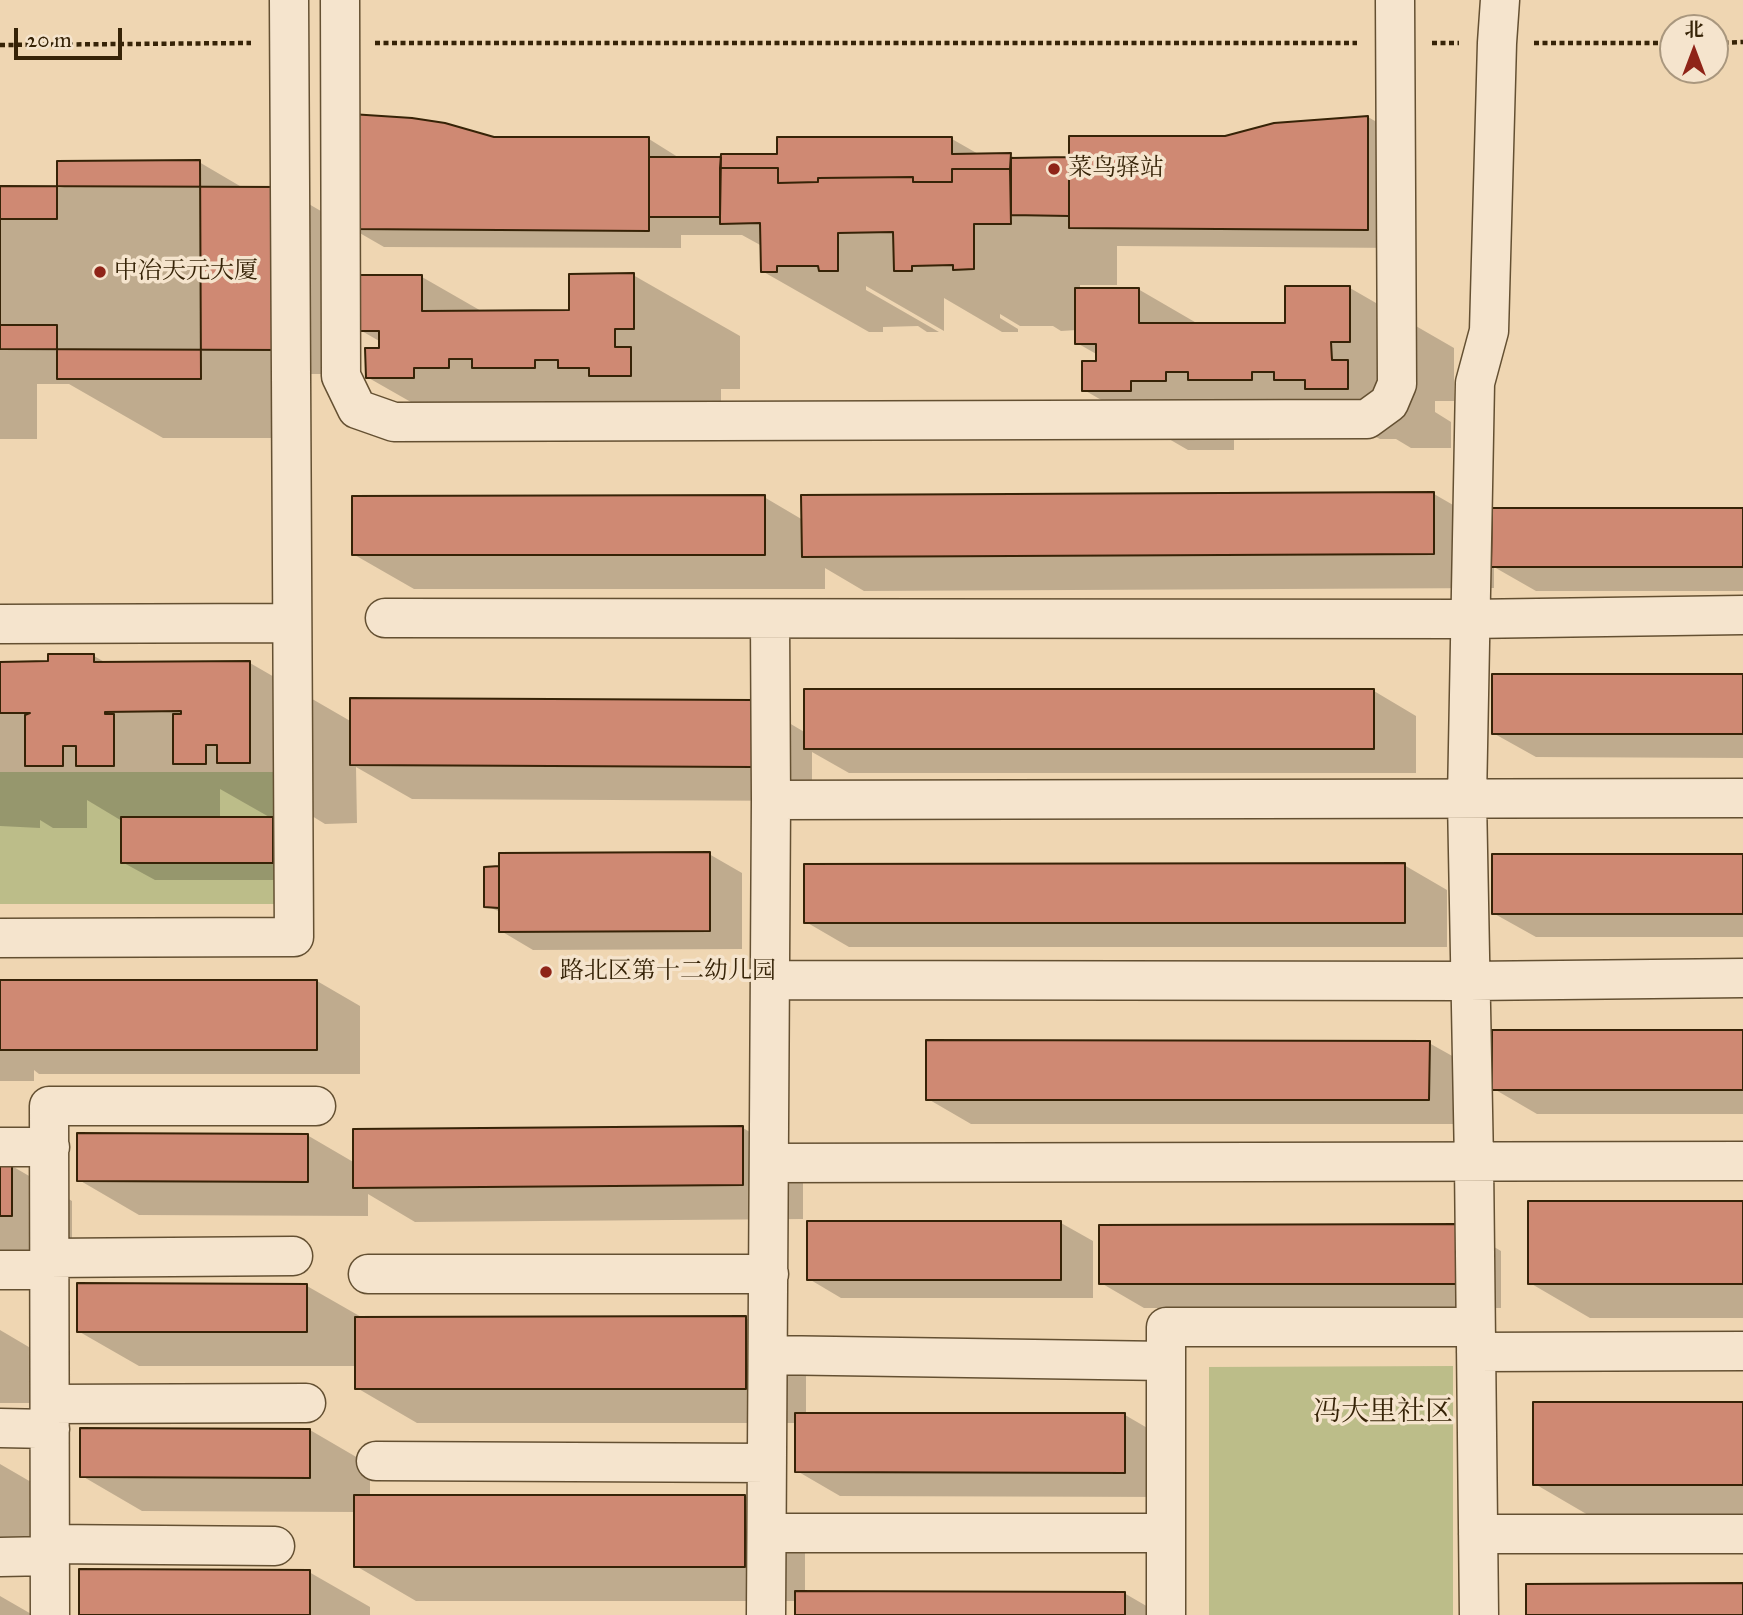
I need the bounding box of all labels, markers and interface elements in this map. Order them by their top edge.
scale bar [18,14,126,58]
north arrow [1659,14,1729,84]
text: 北 [1684,18,1704,41]
text: 20 m [27,27,72,53]
place label: 菜鸟驿站 [1068,155,1164,183]
marker: 菜鸟驿站 [1046,161,1062,177]
place label: 中冶天元大厦 [114,258,258,286]
marker: 中冶天元大厦 [92,264,108,280]
place label: 路北区第十二幼儿园 [560,958,776,986]
marker: 路北区第十二幼儿园 [538,964,554,980]
district label: 冯大里社区 [1313,1396,1453,1430]

